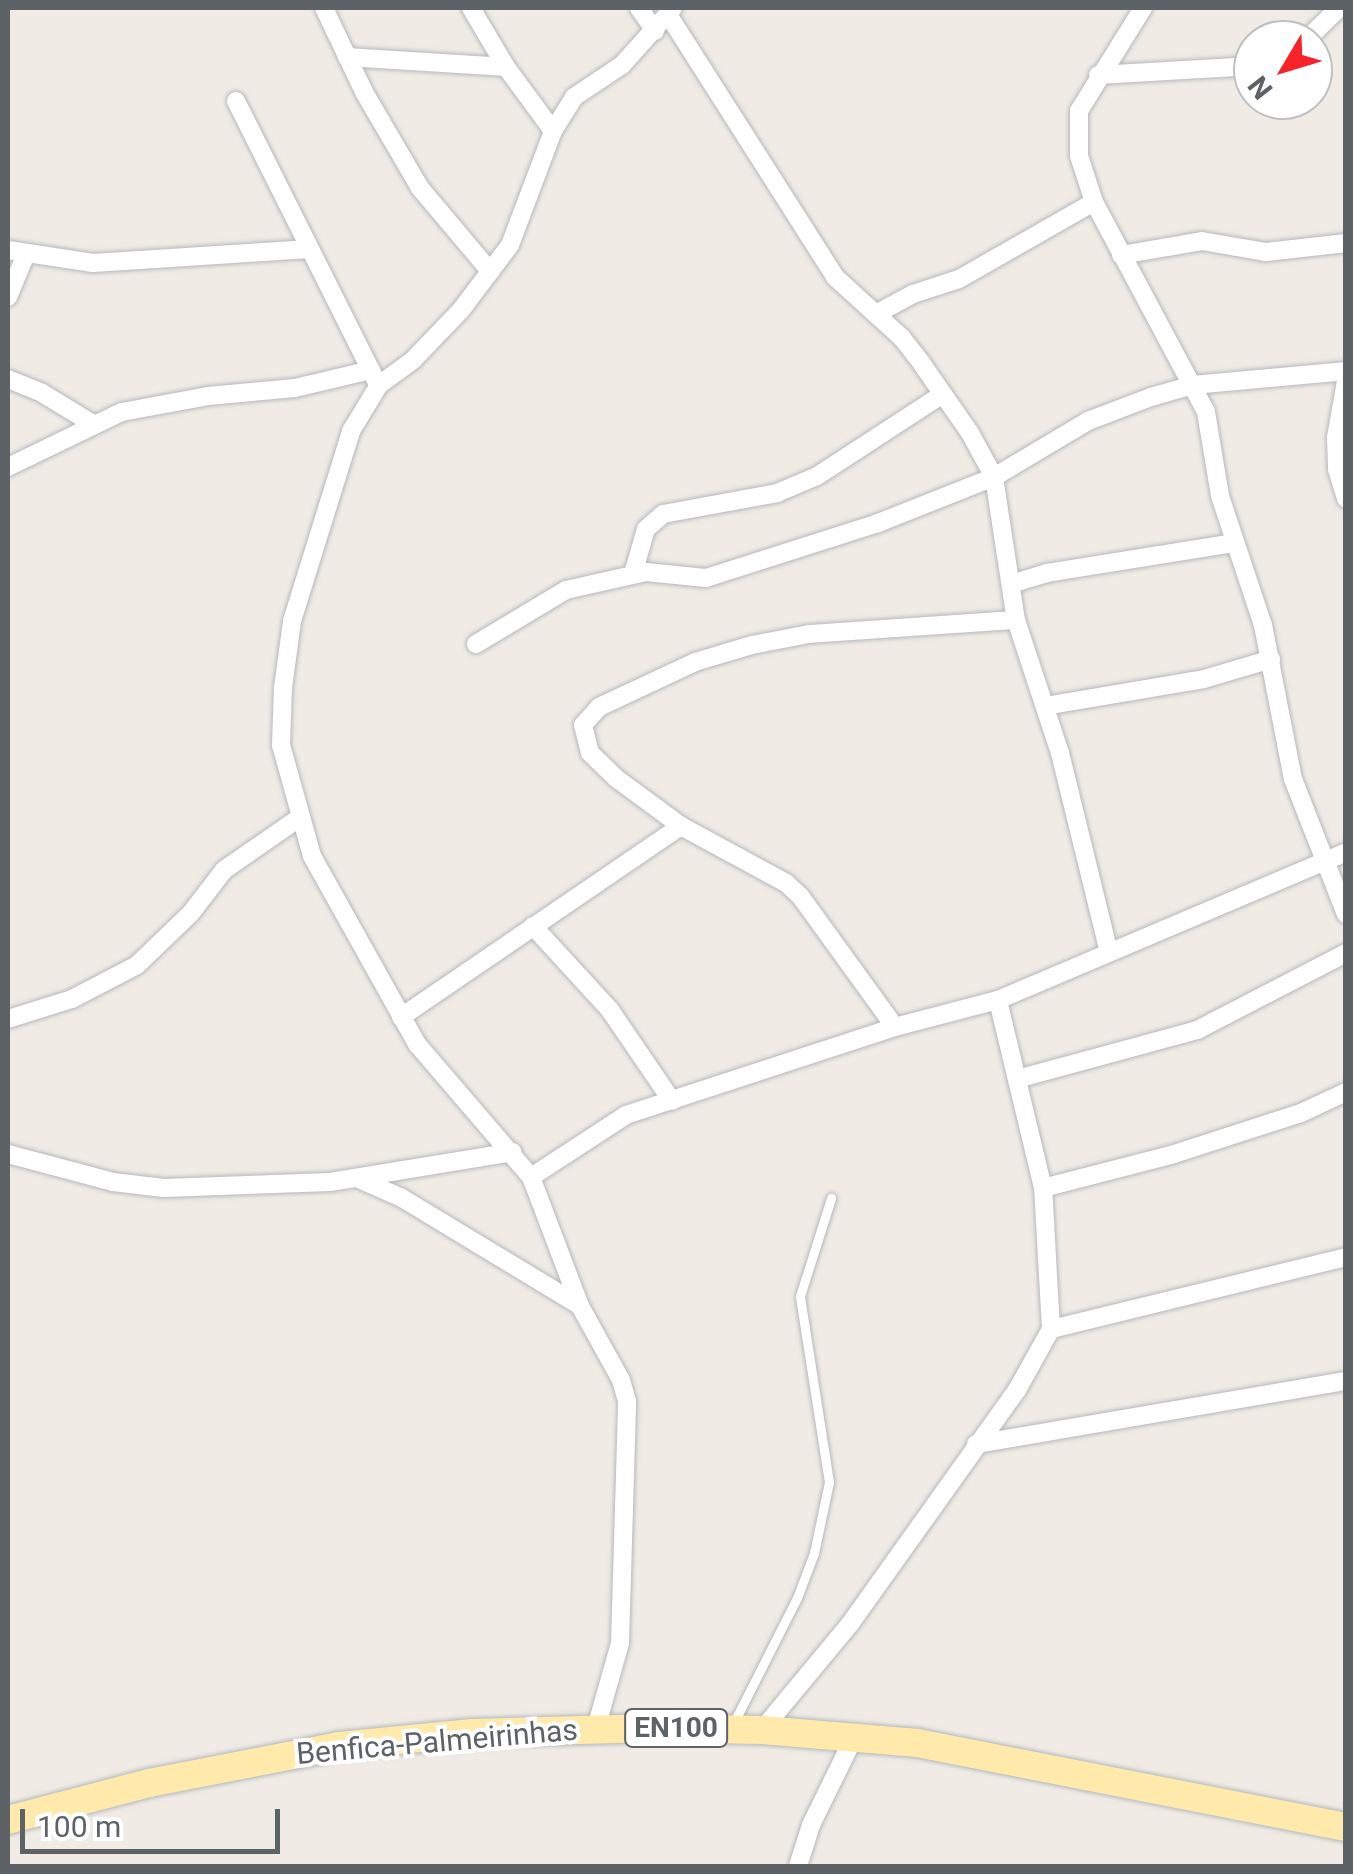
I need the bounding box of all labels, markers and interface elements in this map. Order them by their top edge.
north arrow [1233,20,1333,120]
text: N [1241,70,1280,105]
road number: EN100 [624,1705,728,1751]
street label: Benfica-Palmeirinhas [295,1712,579,1772]
scale bar [25,1789,285,1851]
text: 100 m [37,1809,121,1844]

